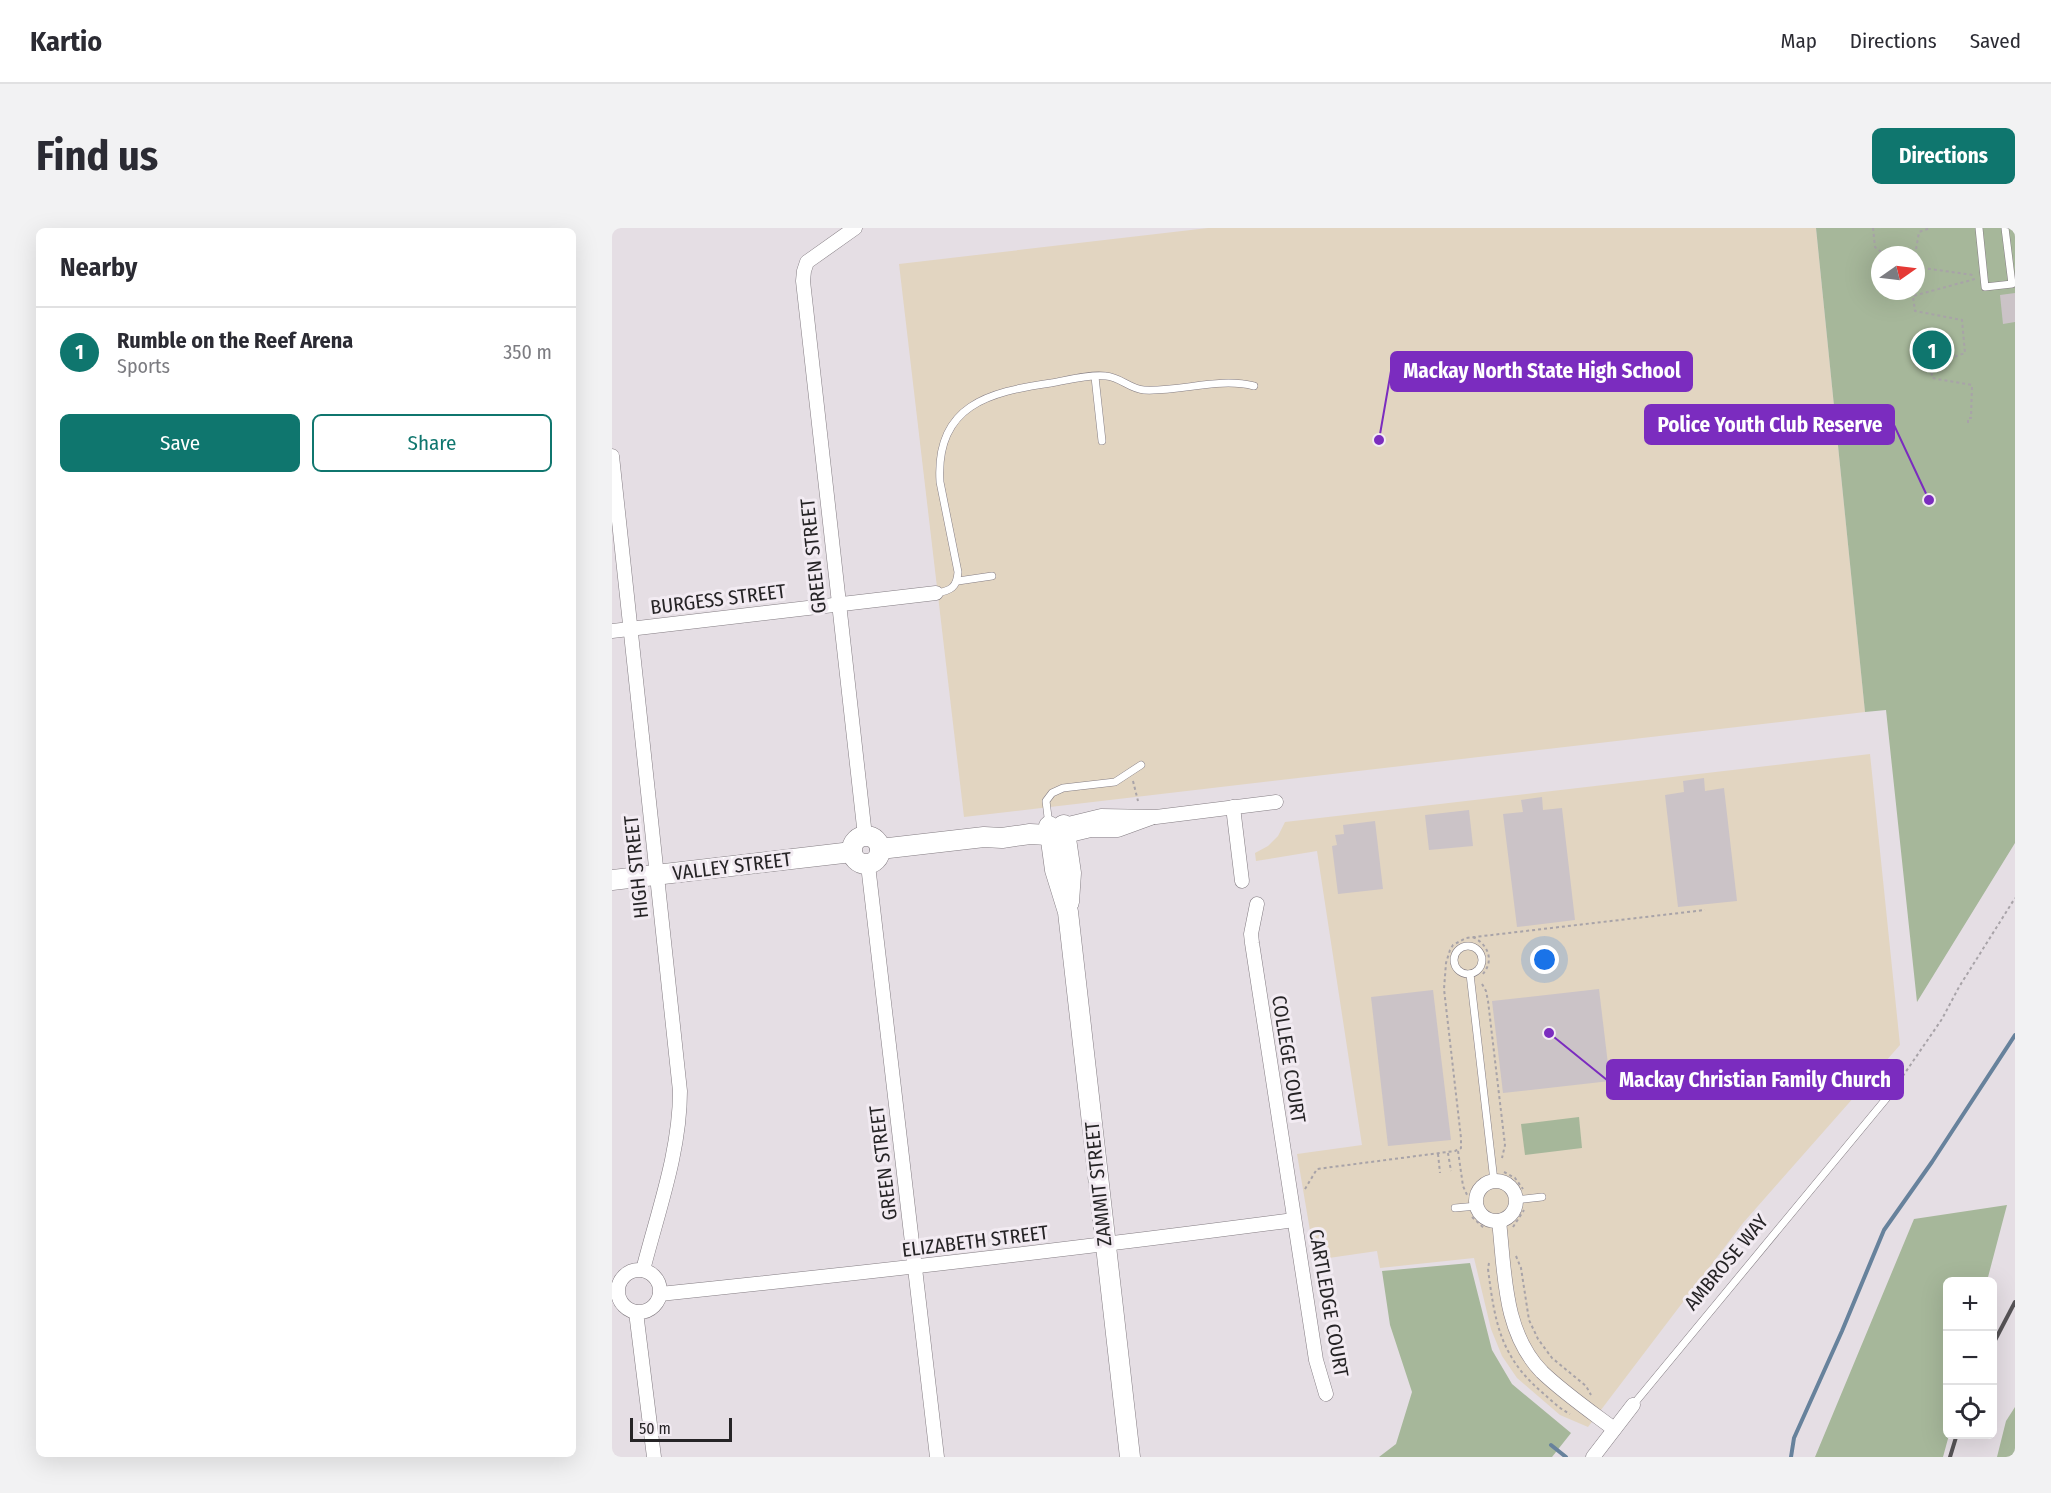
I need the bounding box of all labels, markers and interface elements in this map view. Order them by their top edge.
text: Kartio [30,25,102,58]
text: Map [1780,28,1817,54]
text: Directions [1850,28,1937,54]
text: Saved [1970,28,2021,54]
button: Directions [1872,128,2015,184]
text: Find us [36,131,158,181]
north arrow [1871,246,1925,300]
text: Nearby [60,252,137,283]
text: Rumble on the Reef Arena [117,327,353,354]
pin: 1 [1912,328,1952,372]
text: 1 [75,340,84,364]
text: 350 m [503,340,552,364]
callout: Mackay North State High School [1391,352,1692,391]
text: Sports [117,354,170,378]
text: Mackay North State High School [1403,358,1681,384]
callout: Police Youth Club Reserve [1645,405,1894,444]
text: Police Youth Club Reserve [1657,412,1883,438]
button: Save [60,414,300,472]
button: Share [312,414,552,472]
street label: GREEN STREET [795,497,831,615]
street label: BURGESS STREET [649,579,788,619]
street label: HIGH STREET [619,814,653,920]
street label: VALLEY STREET [671,847,794,885]
your location [1530,945,1559,974]
street label: COLLEGE COURT [1267,994,1311,1125]
callout: Mackay Christian Family Church [1607,1060,1903,1099]
text: Mackay Christian Family Church [1619,1067,1891,1093]
street label: GREEN STREET [864,1103,902,1222]
street label: ZAMMIT STREET [1079,1120,1116,1248]
street label: AMBROSE WAY [1679,1209,1773,1315]
street label: ELIZABETH STREET [900,1220,1050,1262]
street label: CARTLEDGE COURT [1304,1227,1354,1380]
map controls [1943,1277,1997,1439]
button: + [1943,1277,1997,1331]
button: − [1943,1331,1997,1385]
button: locate [1943,1385,1997,1439]
scale bar [630,1415,732,1442]
text: 50 m [639,1419,671,1438]

